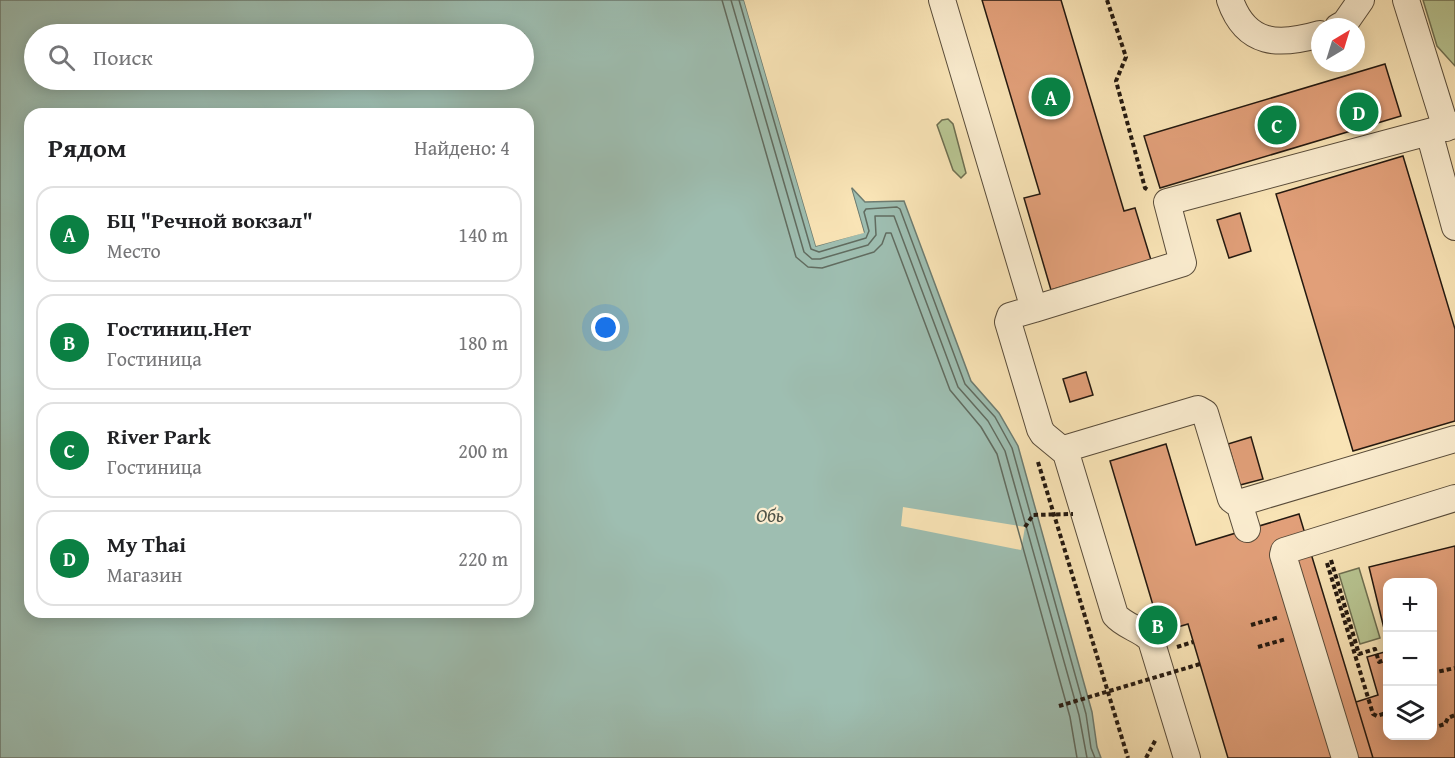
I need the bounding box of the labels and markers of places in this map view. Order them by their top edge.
pin: A [1032,74,1070,120]
pin: D [1340,90,1378,134]
pin: C [1258,102,1296,148]
pin: B [1138,602,1178,648]

